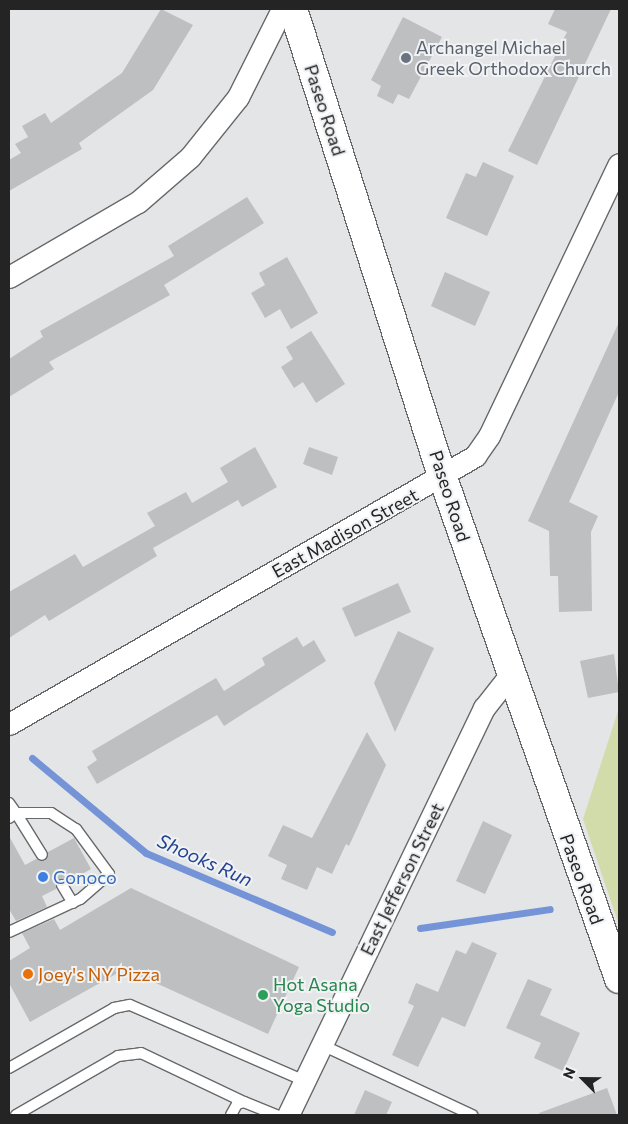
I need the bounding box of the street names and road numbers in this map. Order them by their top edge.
street label: Paseo Road [300,62,350,158]
street label: Paseo Road [425,448,475,544]
street label: East Madison Street [268,484,422,582]
street label: East Jefferson Street [356,799,448,959]
street label: Paseo Road [556,831,608,927]

